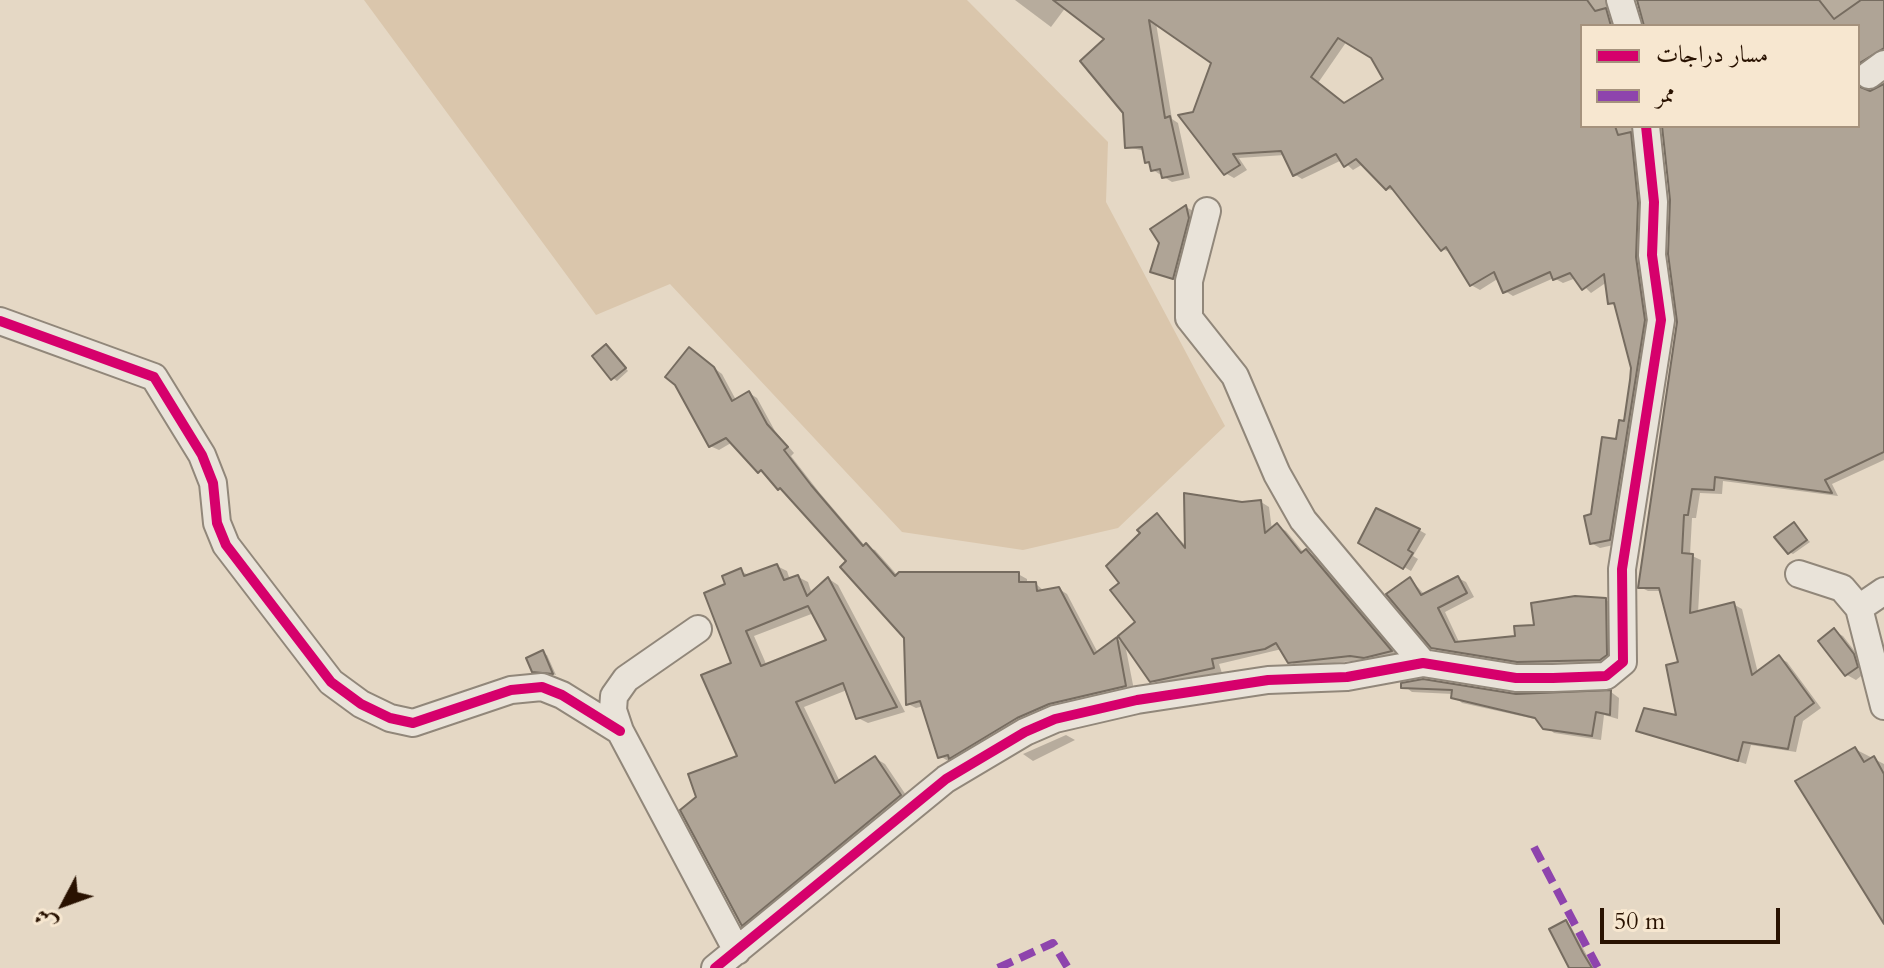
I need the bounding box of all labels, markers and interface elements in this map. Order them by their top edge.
legend [1580,24,1860,128]
text: مسار دراجات [1656,38,1768,71]
text: ممر [1656,78,1675,111]
north arrow [24,864,104,944]
scale bar [1604,892,1784,942]
text: ش [27,902,64,938]
text: 50 m [1614,905,1665,938]

